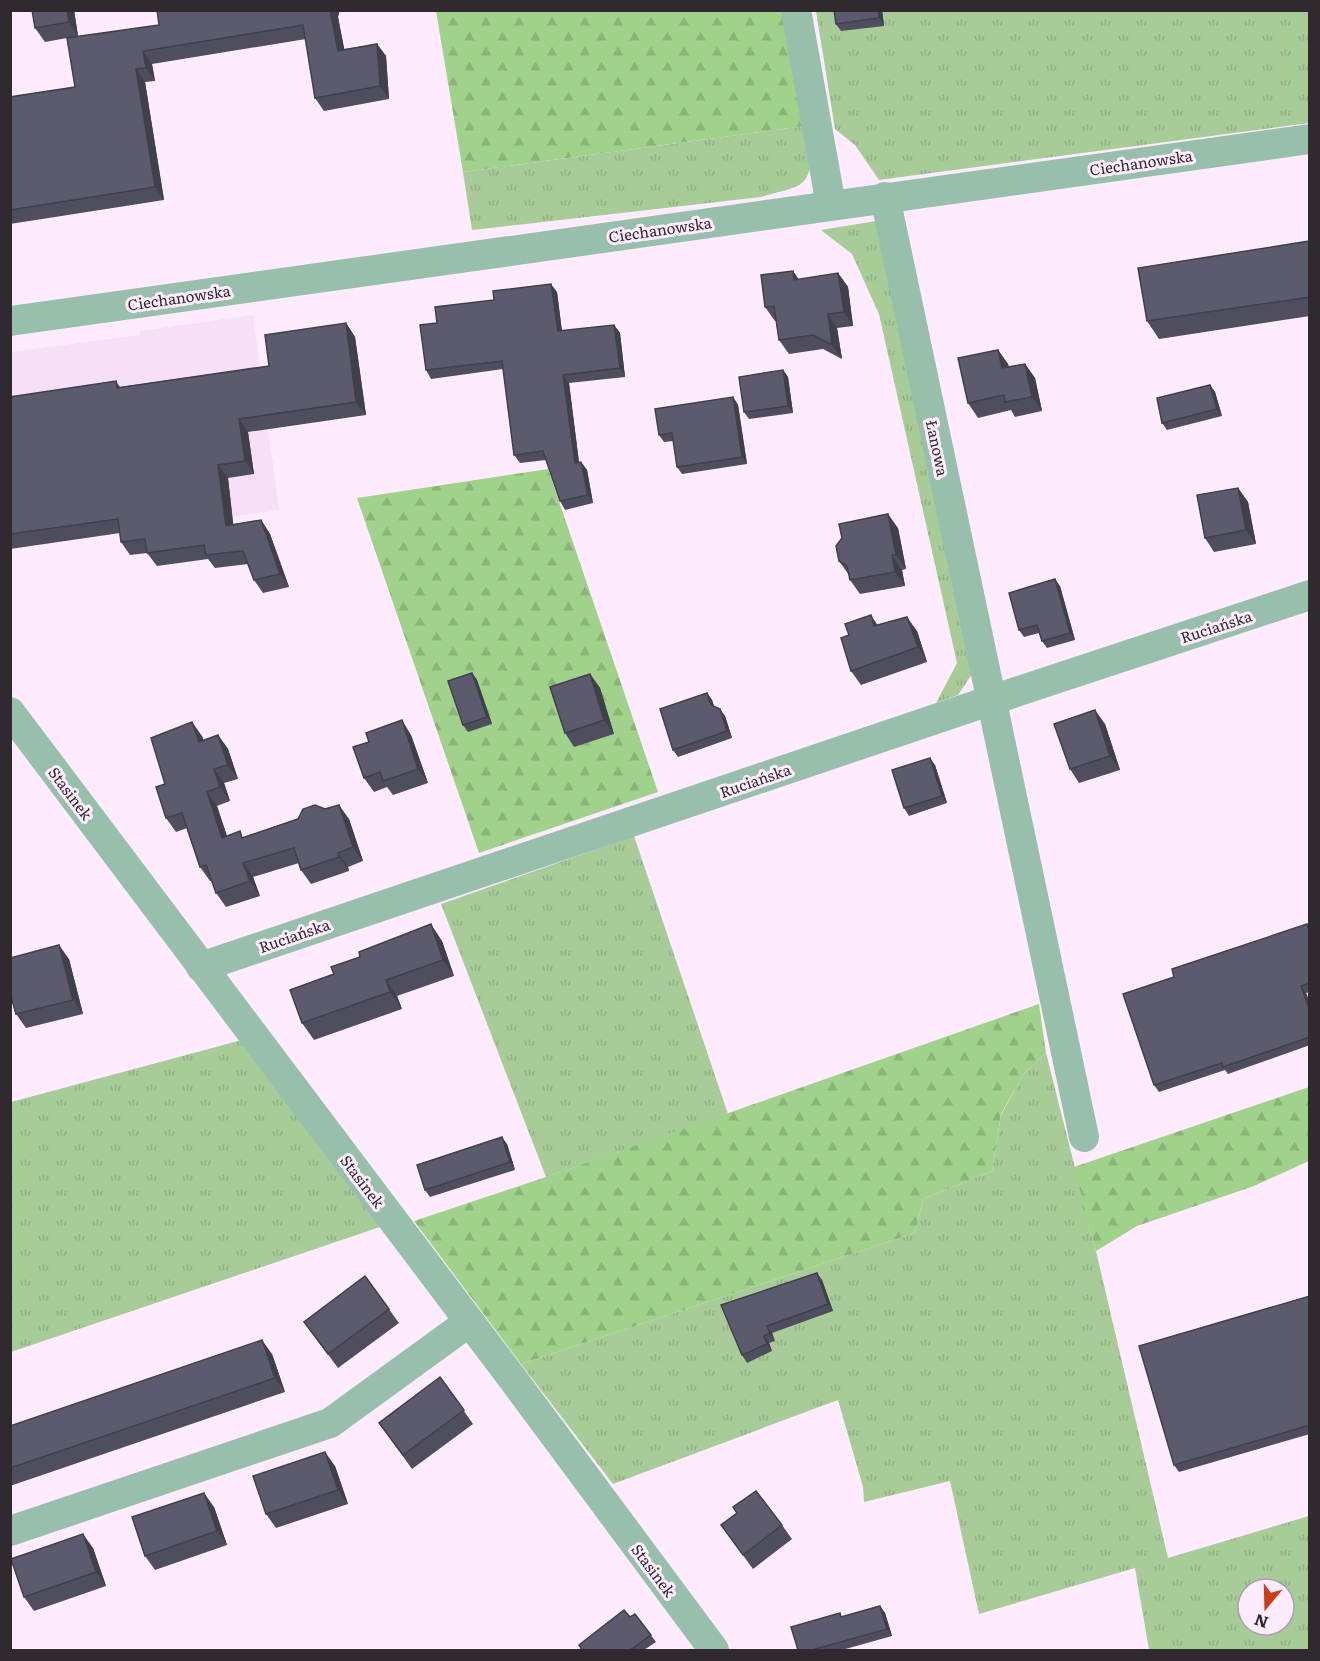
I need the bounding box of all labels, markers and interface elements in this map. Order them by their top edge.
street label: Ciechanowska [1088,143,1195,181]
street label: Ciechanowska [607,210,714,248]
street label: Ciechanowska [126,278,233,316]
street label: Łanowa [921,418,955,479]
street label: Ruciańska [1177,603,1256,648]
street label: Ruciańska [716,757,795,803]
street label: Stasinek [43,762,99,825]
street label: Ruciańska [255,912,334,958]
street label: Stasinek [335,1150,391,1213]
street label: Stasinek [626,1539,682,1602]
north arrow [1236,1577,1296,1637]
text: N [1251,1609,1271,1636]

